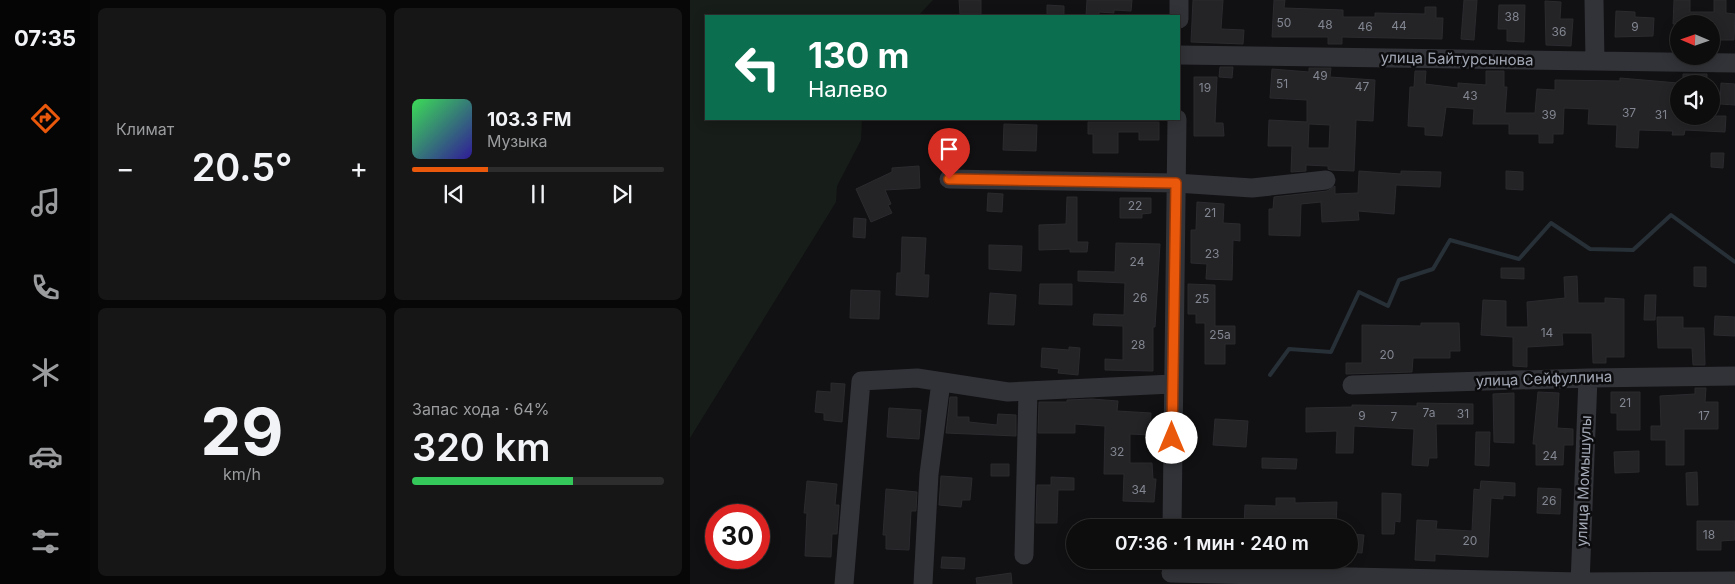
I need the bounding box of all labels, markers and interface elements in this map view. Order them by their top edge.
house number: 38 [1505,9,1519,24]
house number: 50 [1277,15,1291,30]
north arrow [1670,15,1720,65]
map controls [1670,15,1720,125]
house number: 48 [1317,17,1333,32]
house number: 44 [1391,18,1407,33]
house number: 46 [1357,19,1373,34]
house number: 9 [1631,19,1639,34]
house number: 36 [1552,24,1566,39]
text: 07:35 [14,25,76,51]
text: 130 m [808,34,910,76]
icon: left [725,35,790,100]
street label: улица Байтурсынова [1380,48,1534,69]
house number: 49 [1312,68,1328,83]
button: sound [1670,75,1720,125]
text: Налево [808,76,888,102]
house number: 51 [1276,76,1288,91]
house number: 47 [1355,79,1369,94]
house number: 19 [1199,80,1211,95]
house number: 43 [1462,88,1478,103]
icon: directions [28,101,63,136]
house number: 37 [1622,105,1636,120]
house number: 39 [1542,107,1556,122]
house number: 31 [1655,107,1667,122]
text: 103.3 FM [487,108,571,131]
text: Климат [116,119,174,139]
pin [928,128,970,179]
text: Музыка [487,131,548,151]
icon: arrive [935,135,963,163]
text: 20.5° [192,144,292,190]
text: − [116,151,135,185]
text: + [349,151,368,185]
icon: previous [440,180,468,208]
icon: pause [524,180,552,208]
icon: next [608,180,636,208]
icon: music [28,185,63,220]
house number: 22 [1128,198,1142,213]
house number: 21 [1204,205,1216,220]
house number: 23 [1205,246,1219,261]
house number: 24 [1130,254,1145,269]
icon: phone [28,270,63,305]
house number: 26 [1133,290,1147,305]
house number: 25 [1195,291,1209,306]
house number: 14 [1541,325,1554,340]
house number: 25а [1209,327,1231,342]
house number: 28 [1131,337,1145,352]
house number: 20 [1380,347,1394,362]
icon: climate [28,355,63,390]
street label: улица Сейфуллина [1475,367,1613,390]
text: 29 [200,392,284,471]
house number: 21 [1619,395,1631,410]
text: Запас хода · 64% [412,399,549,419]
house number: 7а [1423,405,1435,420]
house number: 31 [1457,406,1469,421]
house number: 9 [1358,408,1366,423]
house number: 17 [1698,408,1710,423]
house number: 7 [1391,409,1398,424]
position arrow [1145,411,1197,463]
street label: улица Момышулы [1572,415,1595,547]
text: 320 km [412,424,550,470]
icon: car [28,439,63,474]
house number: 32 [1110,444,1124,459]
house number: 24 [1543,448,1558,463]
text: km/h [223,464,261,484]
house number: 34 [1131,482,1147,497]
house number: 26 [1542,493,1556,508]
speed limit sign: 30 [705,504,770,569]
icon: filters [28,524,63,559]
house number: 18 [1703,527,1715,542]
text: 07:36 · 1 мин · 240 m [1115,532,1309,555]
house number: 20 [1463,533,1477,548]

